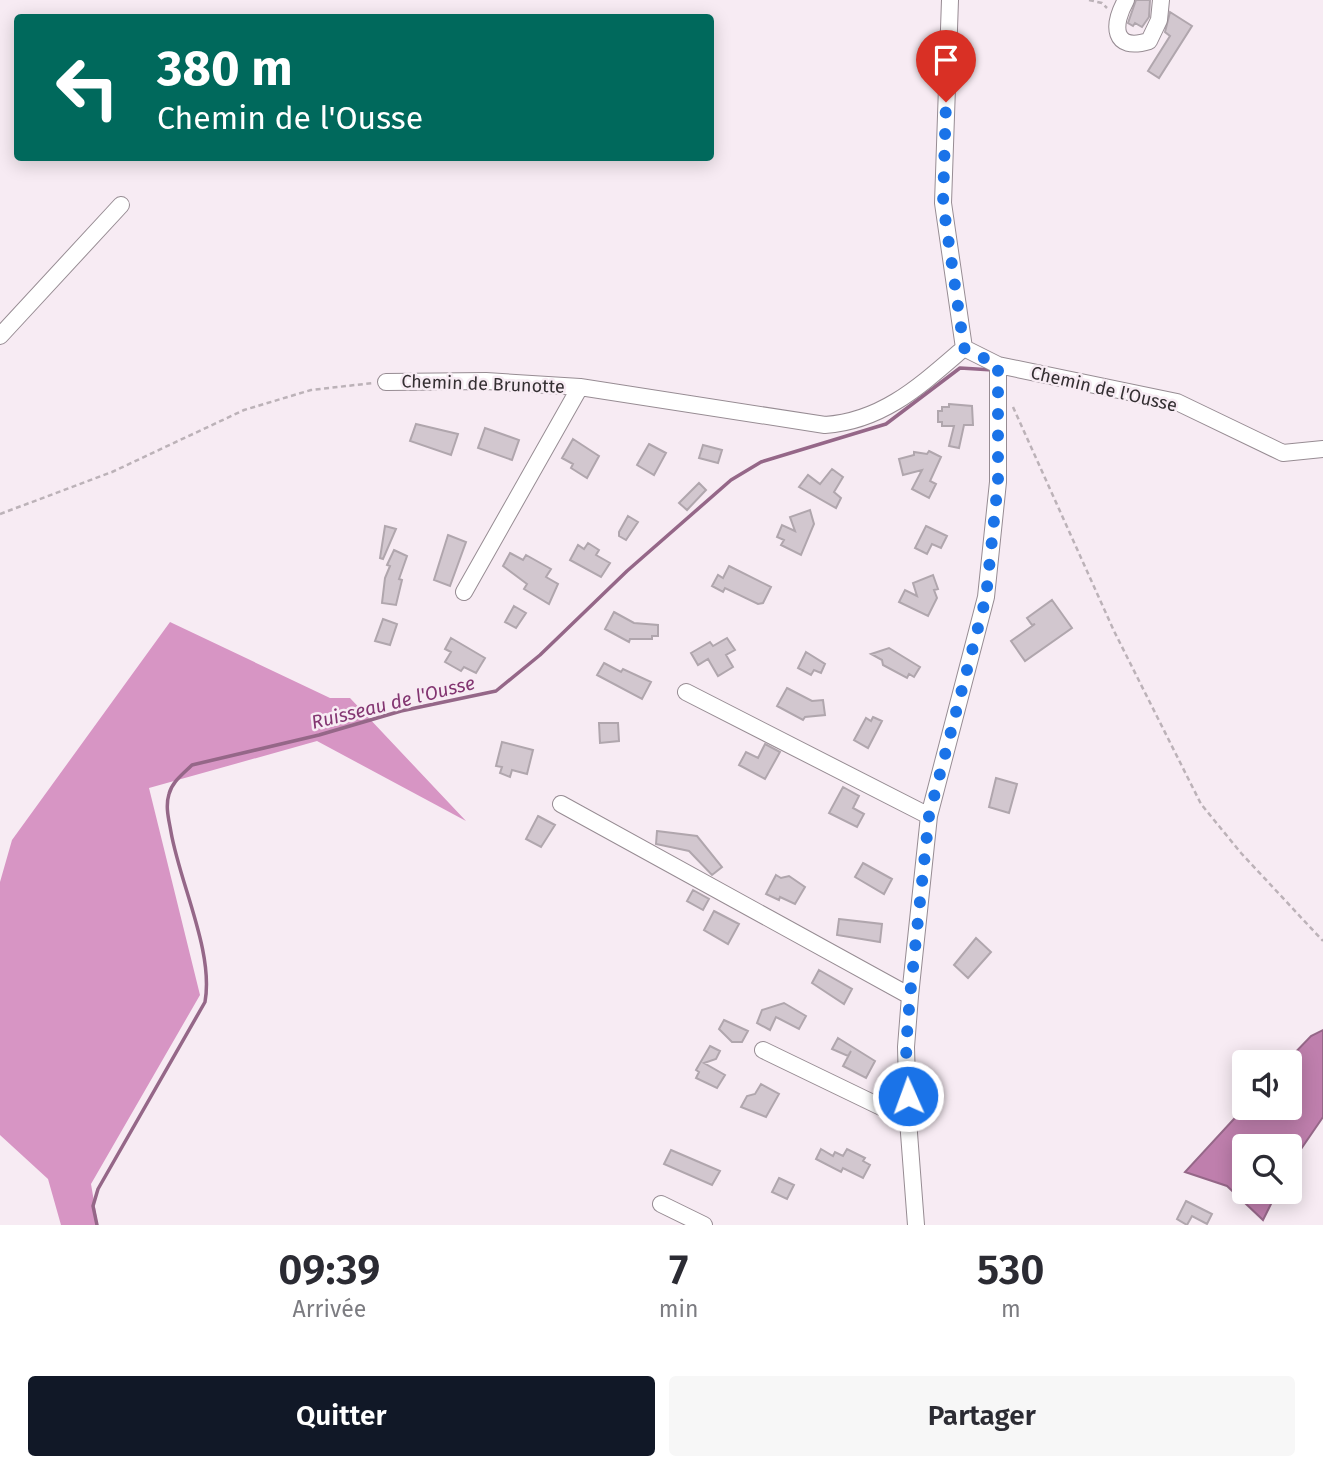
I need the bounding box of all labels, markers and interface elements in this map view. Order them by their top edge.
pin [916,30,976,102]
text: 380 m [157,39,293,98]
icon: arrive [927,41,965,79]
icon: left [42,42,133,133]
text: Chemin de l'Ousse [157,99,423,137]
street label: Chemin de l'Ousse [1029,361,1179,417]
street label: Chemin de Brunotte [401,370,565,398]
water label: Ruisseau de l'Ousse [309,671,477,734]
map controls [1232,1050,1302,1204]
button: sound [1232,1050,1302,1120]
position arrow [871,1059,945,1133]
button: search [1232,1134,1302,1204]
text: 09:39 [278,1245,380,1295]
text: 7 [669,1245,688,1295]
text: 530 [977,1245,1045,1295]
text: Arrivée [293,1295,366,1323]
text: min [659,1295,699,1323]
text: m [1001,1295,1021,1323]
button: Quitter [28,1376,655,1456]
button: Partager [669,1376,1295,1456]

